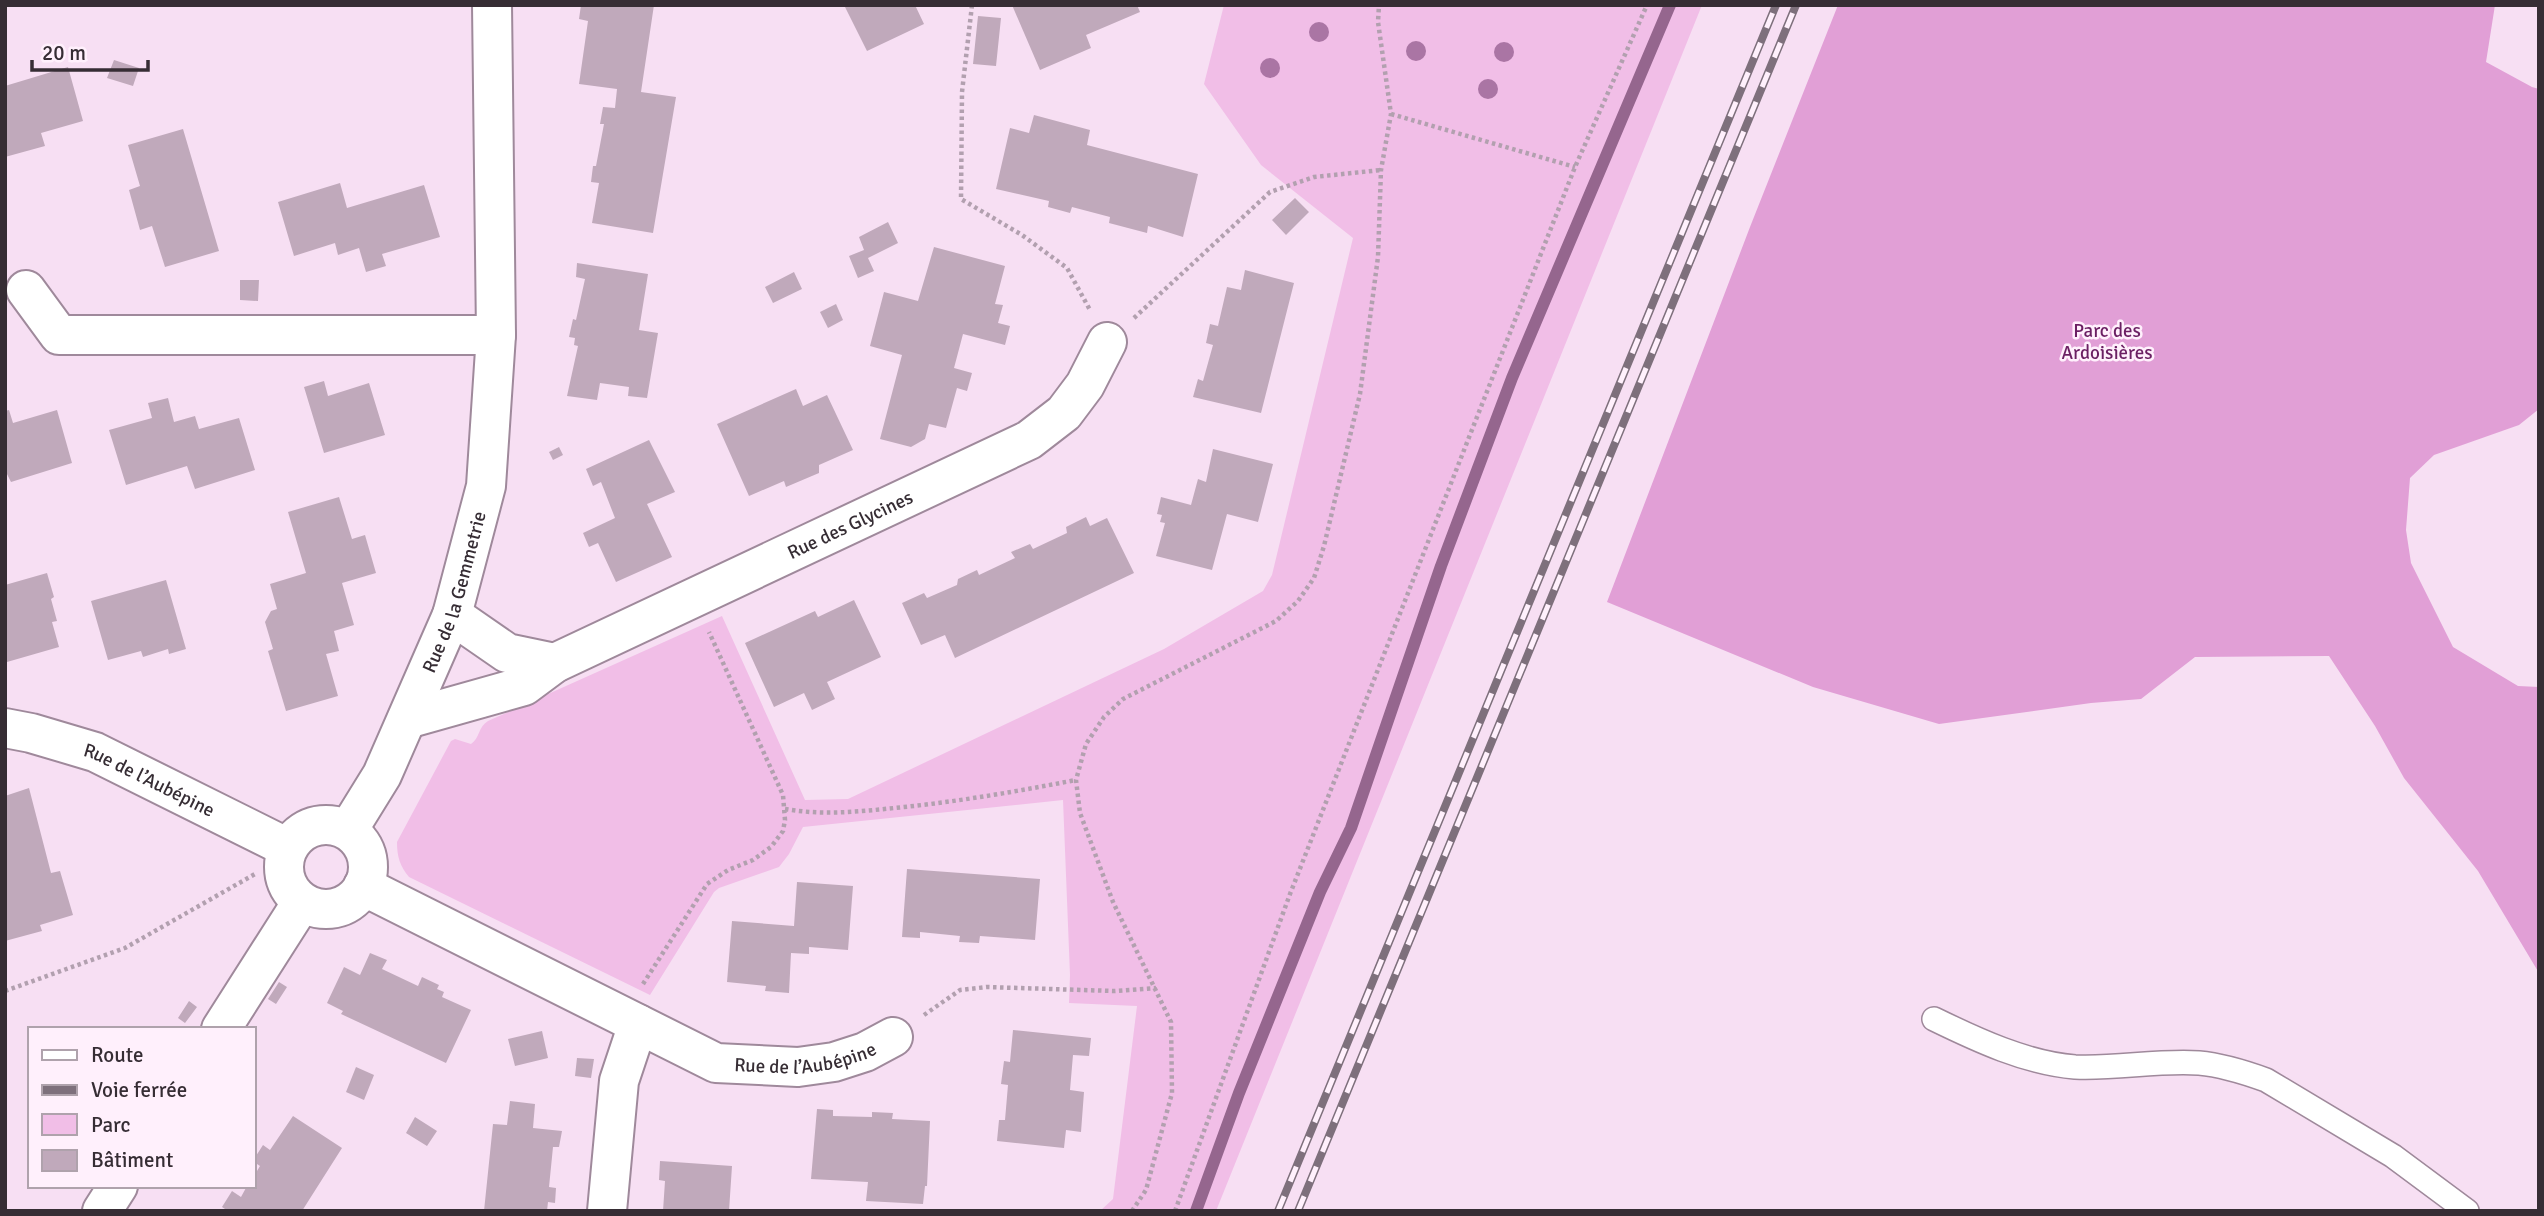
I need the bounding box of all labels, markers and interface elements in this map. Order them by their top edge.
scale bar [32,28,147,72]
text: 20 m [42,40,86,66]
park label: Parc des Ardoisières [2062,319,2153,365]
street label: Rue des Glycines [784,485,917,565]
street label: Rue de la Gemmetrie [417,509,492,677]
street label: Rue de l’Aubépine [81,738,218,823]
legend [28,1027,256,1188]
street label: Rue de l’Aubépine [734,1037,881,1080]
text: Route [91,1042,143,1068]
text: Voie ferrée [91,1077,187,1103]
text: Parc [91,1112,130,1138]
text: Bâtiment [91,1147,173,1173]

